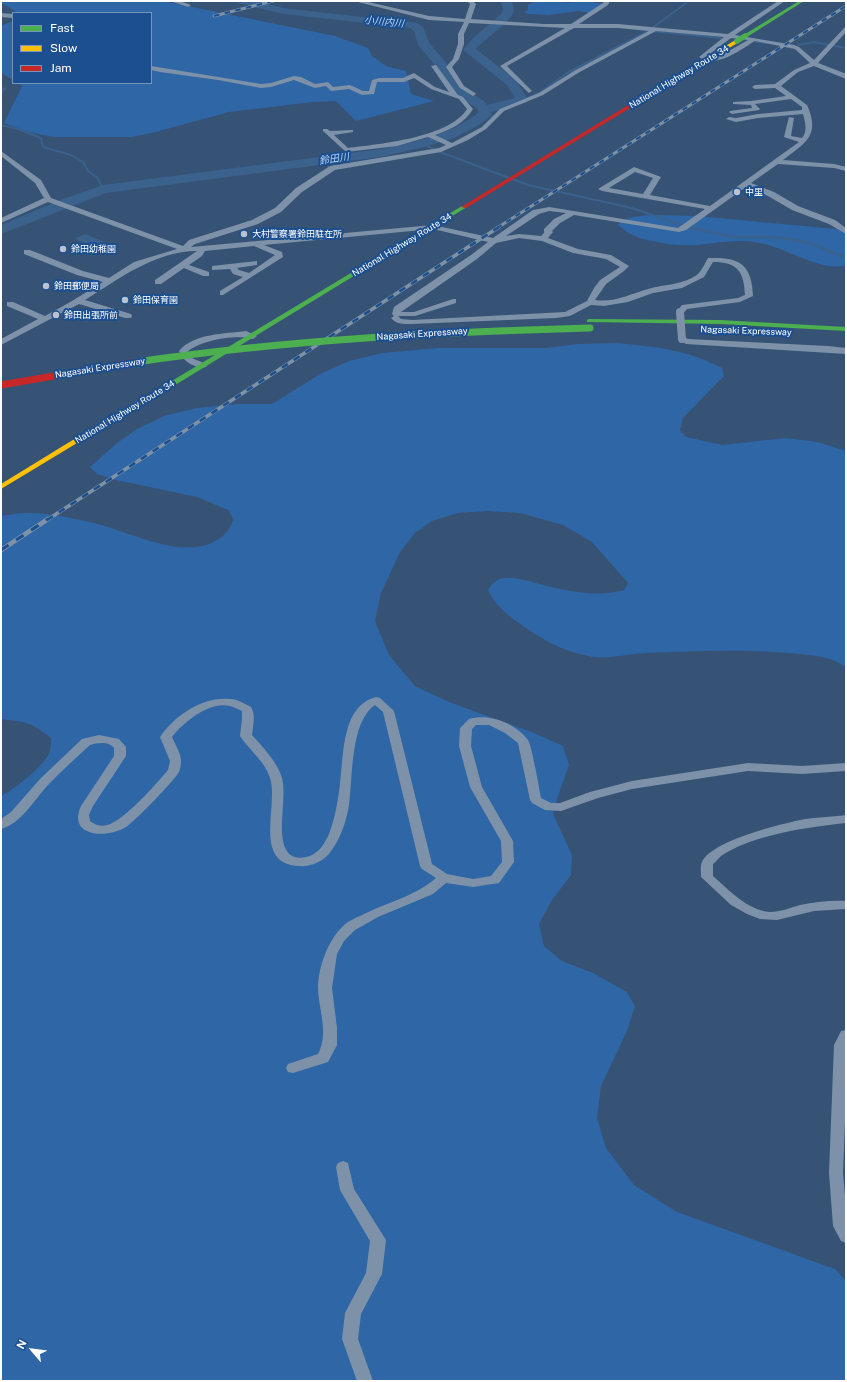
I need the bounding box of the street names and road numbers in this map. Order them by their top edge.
street label: National Highway Route 34 [627,43,731,111]
street label: National Highway Route 34 [350,211,454,279]
street label: Nagasaki Expressway [700,324,792,338]
street label: Nagasaki Expressway [376,325,468,343]
street label: Nagasaki Expressway [54,356,146,380]
street label: National Highway Route 34 [73,378,177,446]

